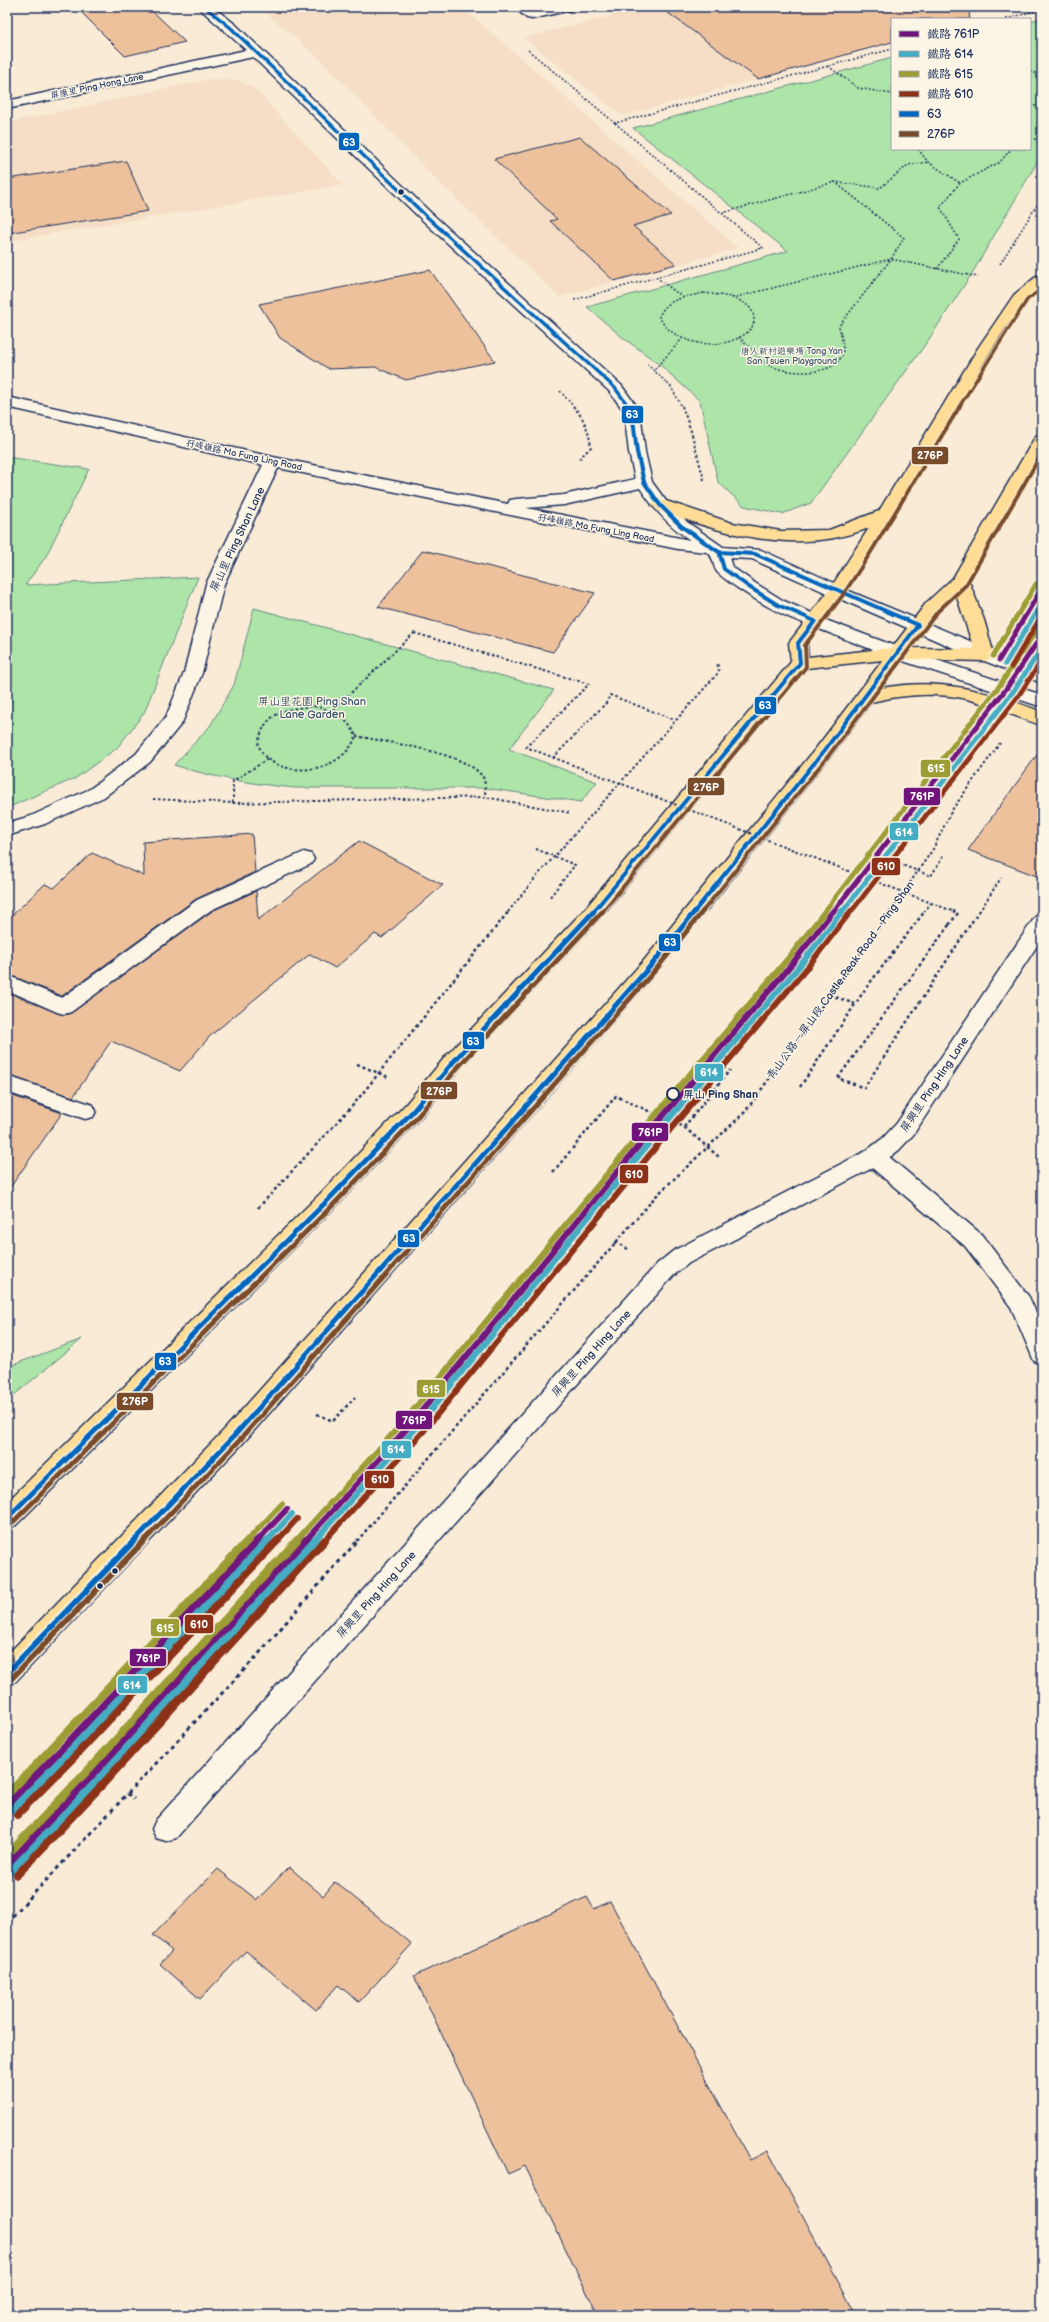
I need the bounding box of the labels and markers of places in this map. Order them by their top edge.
unlabelled marker [396,187,406,197]
marker: 屏山 Ping Shan [666,1087,680,1101]
place label: 屏山 Ping Shan [683,1088,758,1101]
unlabelled marker [110,1566,120,1576]
unlabelled marker [95,1581,105,1591]

